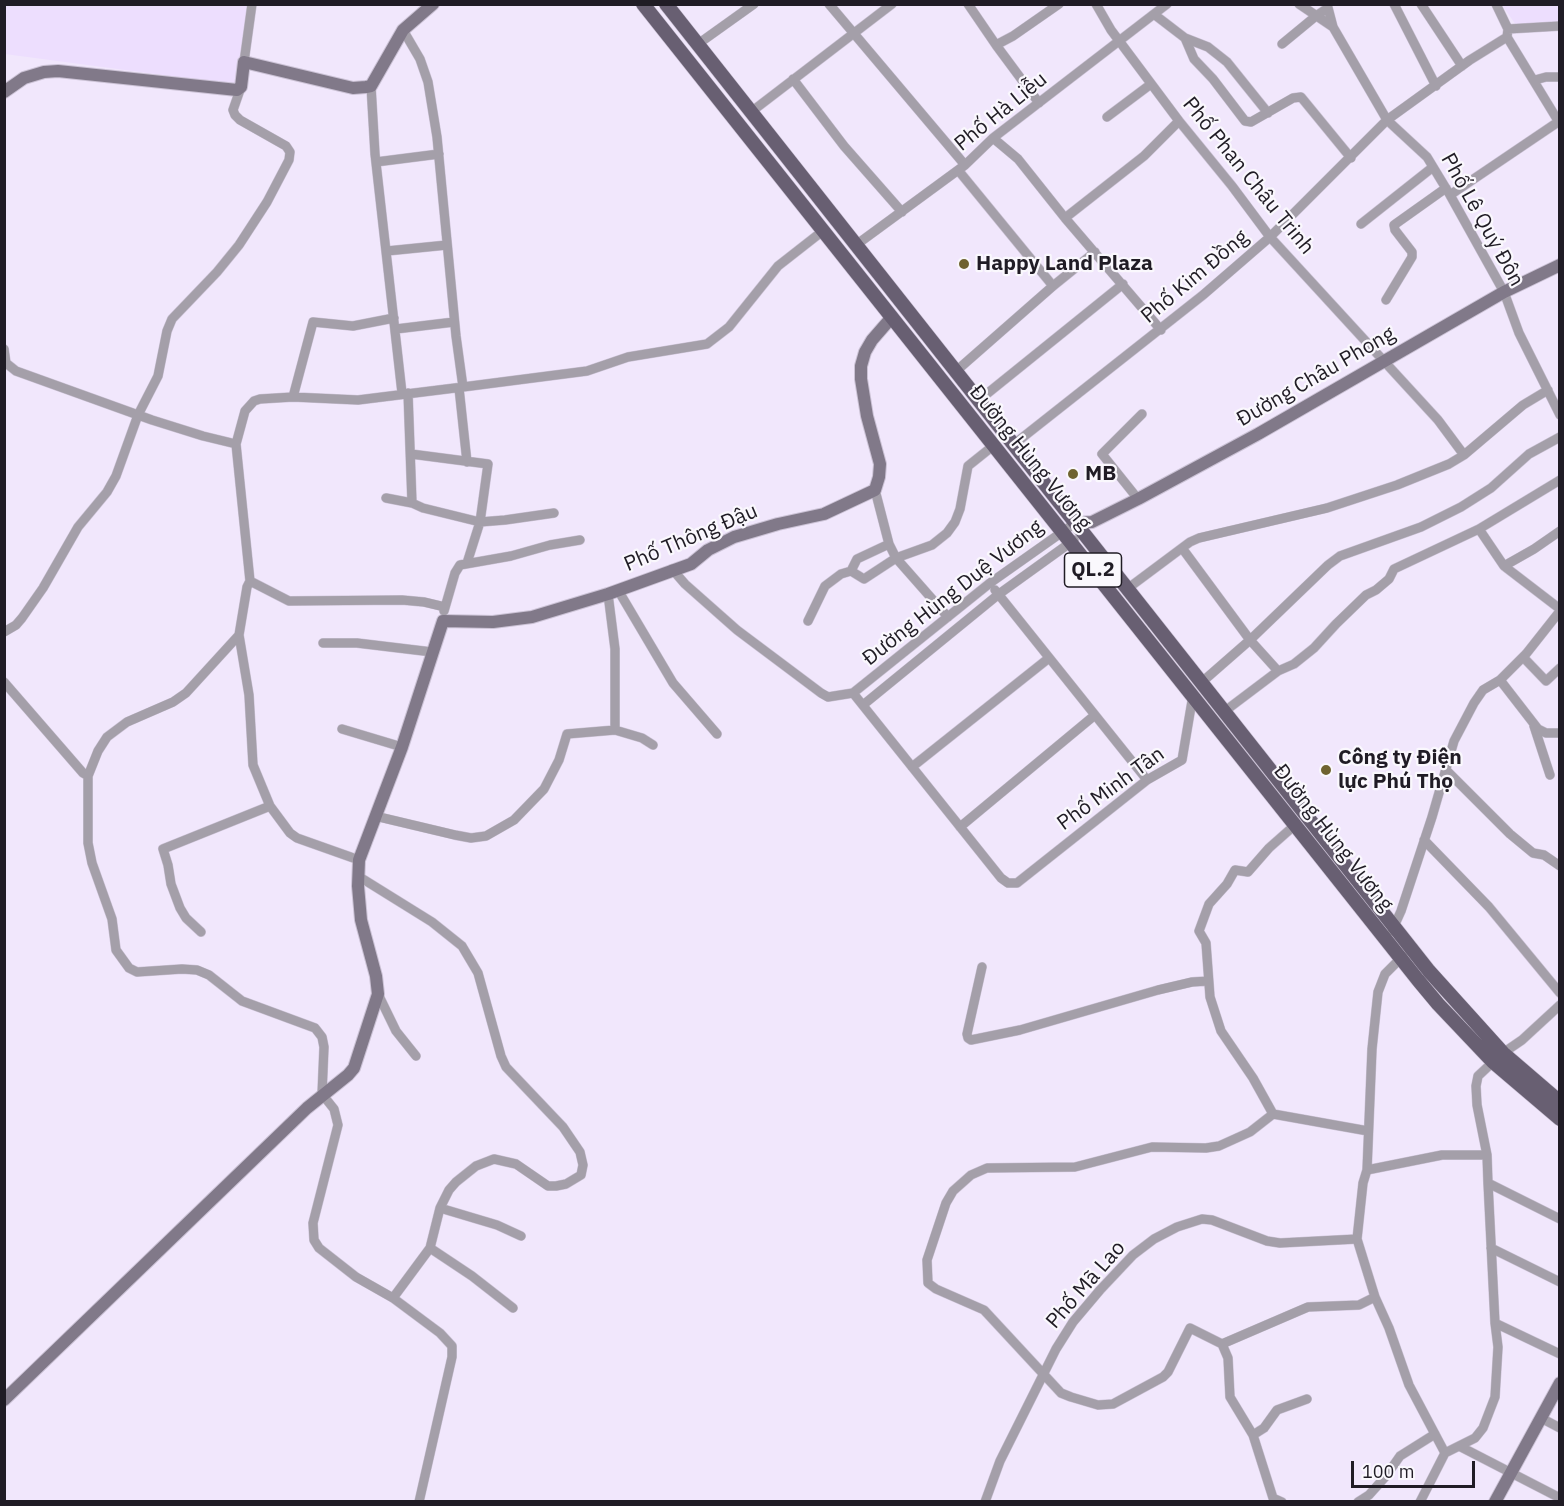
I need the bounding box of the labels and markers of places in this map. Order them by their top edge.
place label: Happy Land Plaza [976,251,1153,277]
marker: Happy Land Plaza [957,257,971,271]
place label: MB [1085,461,1116,487]
marker: MB [1066,467,1080,481]
place label: Công ty Điện lực Phú Thọ [1338,745,1462,795]
marker: Công ty Điện lực Phú Thọ [1319,763,1333,777]

